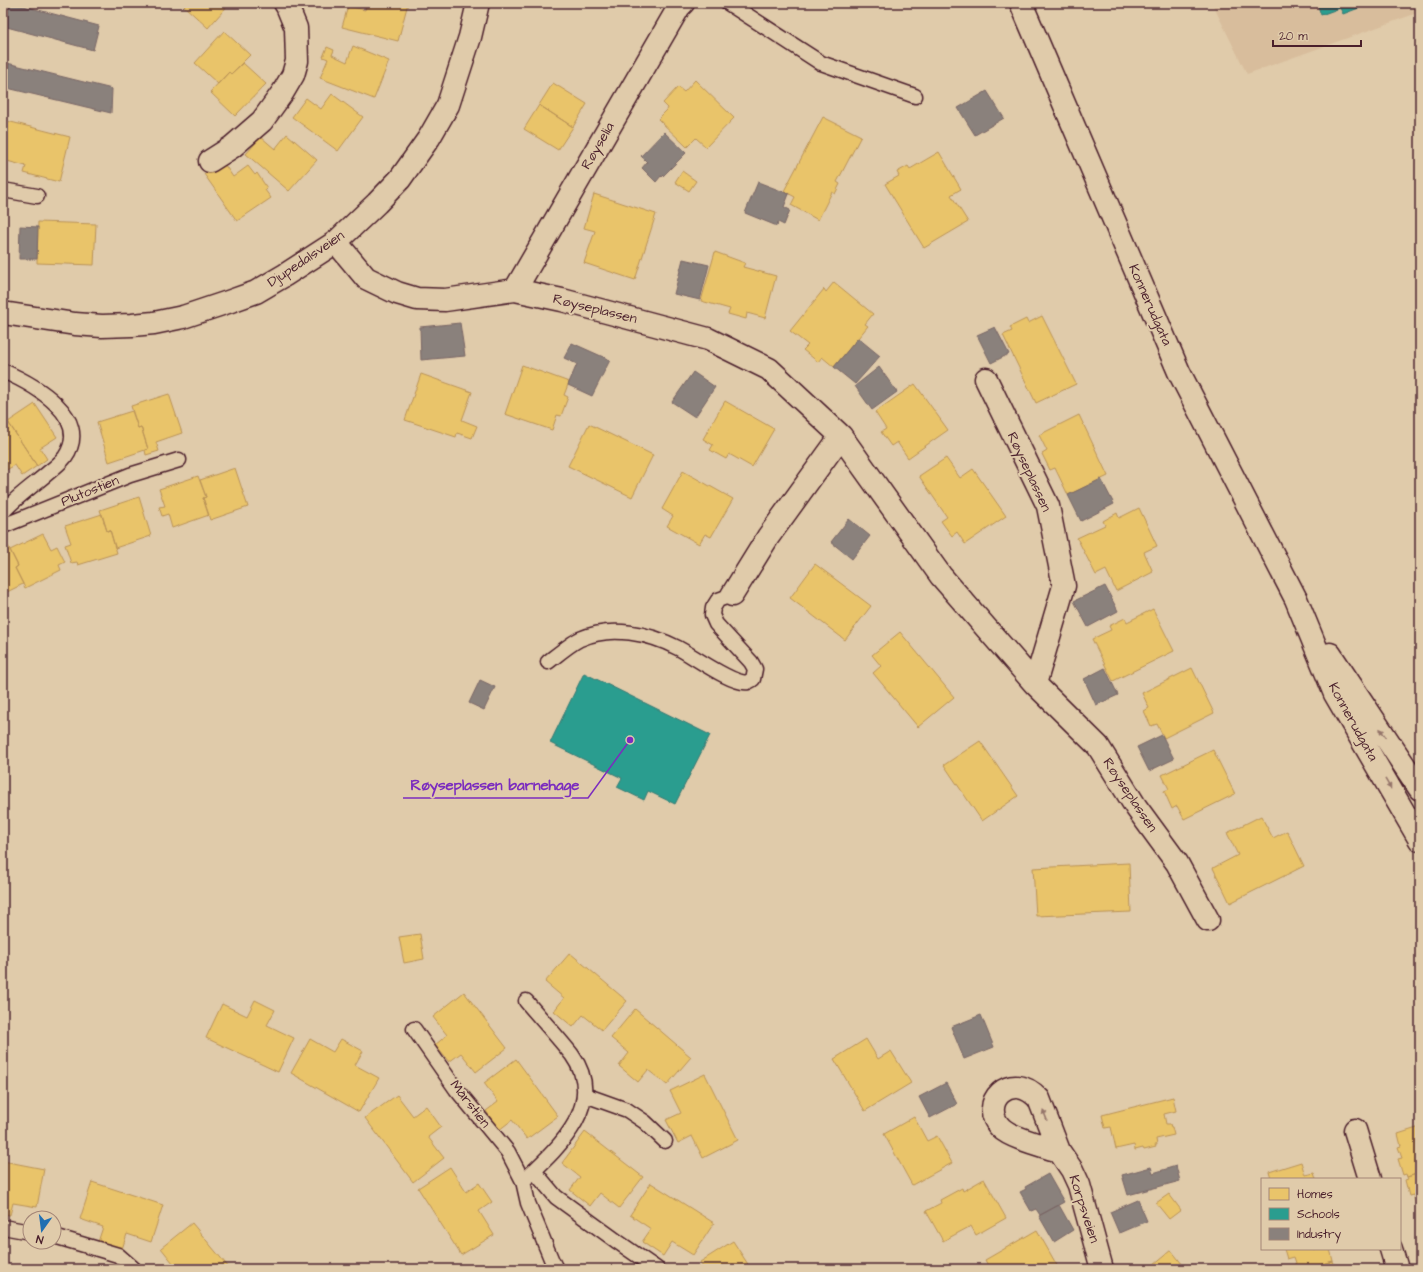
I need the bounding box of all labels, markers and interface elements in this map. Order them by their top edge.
scale bar [1273,22,1361,48]
text: 20 m [1279,28,1308,45]
street label: Røyselia [576,119,620,173]
street label: Djupedalsveien [263,226,349,292]
street label: Konnerudgata [1123,261,1177,349]
street label: Røyseplassen [551,289,639,329]
street label: Røyseplassen [1002,429,1056,515]
street label: Plutostien [58,470,122,512]
street label: Konnerudgata [1323,679,1383,765]
one-way arrow [1379,728,1387,738]
street label: Røyseplassen [1098,754,1162,836]
callout: Røyseplassen barnehage [403,771,588,798]
text: Røyseplassen barnehage [411,775,579,798]
one-way arrow [1384,779,1392,789]
street label: Mårstien [445,1076,495,1132]
one-way arrow [1041,1108,1047,1120]
street label: Korpsveien [1064,1172,1104,1246]
legend [1261,1178,1401,1250]
text: Homes [1297,1186,1333,1203]
text: Schools [1297,1206,1340,1223]
north arrow [22,1210,62,1250]
text: Industry [1297,1226,1342,1244]
text: N [34,1231,45,1247]

